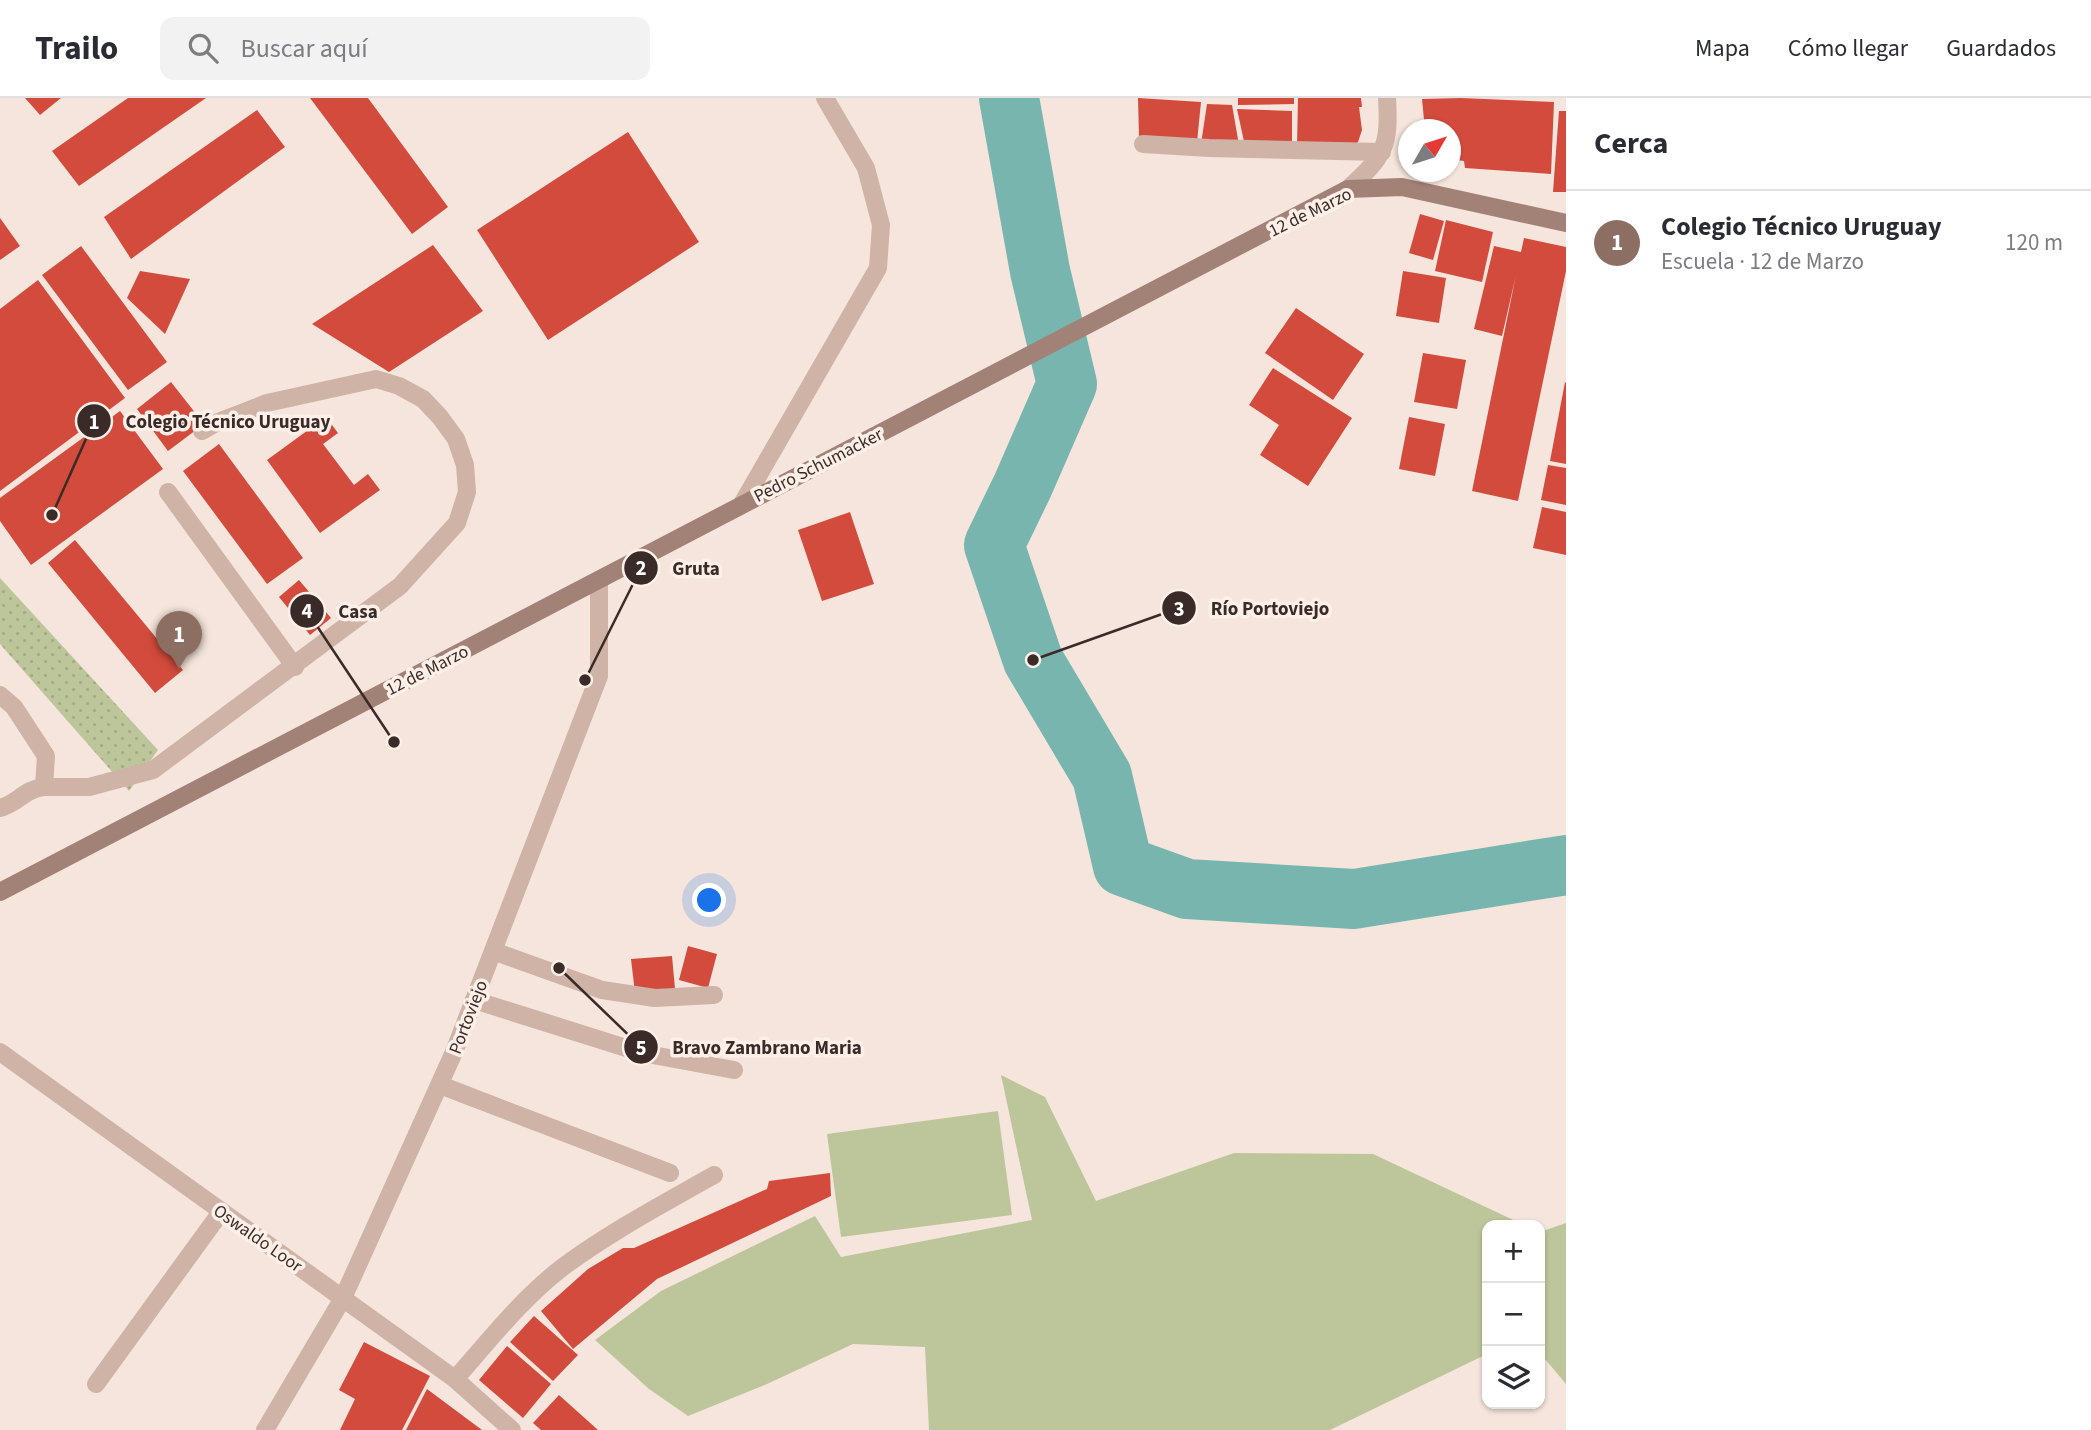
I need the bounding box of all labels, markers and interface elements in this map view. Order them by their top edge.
search box [160,17,650,80]
text: Trailo [35,25,118,72]
icon: search [184,29,222,67]
text: Buscar aquí [240,30,368,67]
text: Mapa [1695,31,1750,66]
text: Cómo llegar [1788,31,1908,66]
text: Guardados [1946,31,2056,66]
north arrow [1398,119,1461,182]
text: Cerca [1594,122,1668,165]
street label: 12 de Marzo [1264,182,1356,243]
text: Colegio Técnico Uruguay [1661,208,1941,245]
text: 1 [1611,226,1623,259]
text: 120 m [2005,226,2063,259]
text: Escuela · 12 de Marzo [1661,245,1864,278]
callout: Colegio Técnico Uruguay [77,401,345,441]
text: 1 [88,407,100,437]
text: Colegio Técnico Uruguay [126,409,331,436]
street label: Pedro Schumacker [750,422,888,509]
callout: Gruta [623,548,734,588]
text: 2 [635,553,647,583]
text: Gruta [672,556,720,583]
callout: Río Portoviejo [1161,588,1343,628]
callout: Casa [289,591,392,631]
text: 3 [1173,594,1185,624]
text: 4 [301,596,313,626]
text: Río Portoviejo [1211,596,1329,623]
text: Casa [338,599,378,626]
pin: 1 [156,611,202,669]
street label: 12 de Marzo [382,639,473,702]
your location [692,883,726,917]
street label: Portoviejo [443,977,494,1058]
callout: Bravo Zambrano Maria [623,1027,876,1067]
text: 5 [635,1033,647,1063]
text: Bravo Zambrano Maria [672,1035,862,1062]
street label: Oswaldo Loor [208,1198,308,1279]
map controls [1482,1220,1545,1409]
button: + [1482,1220,1545,1283]
button: − [1482,1283,1545,1346]
button: layers [1482,1346,1545,1409]

